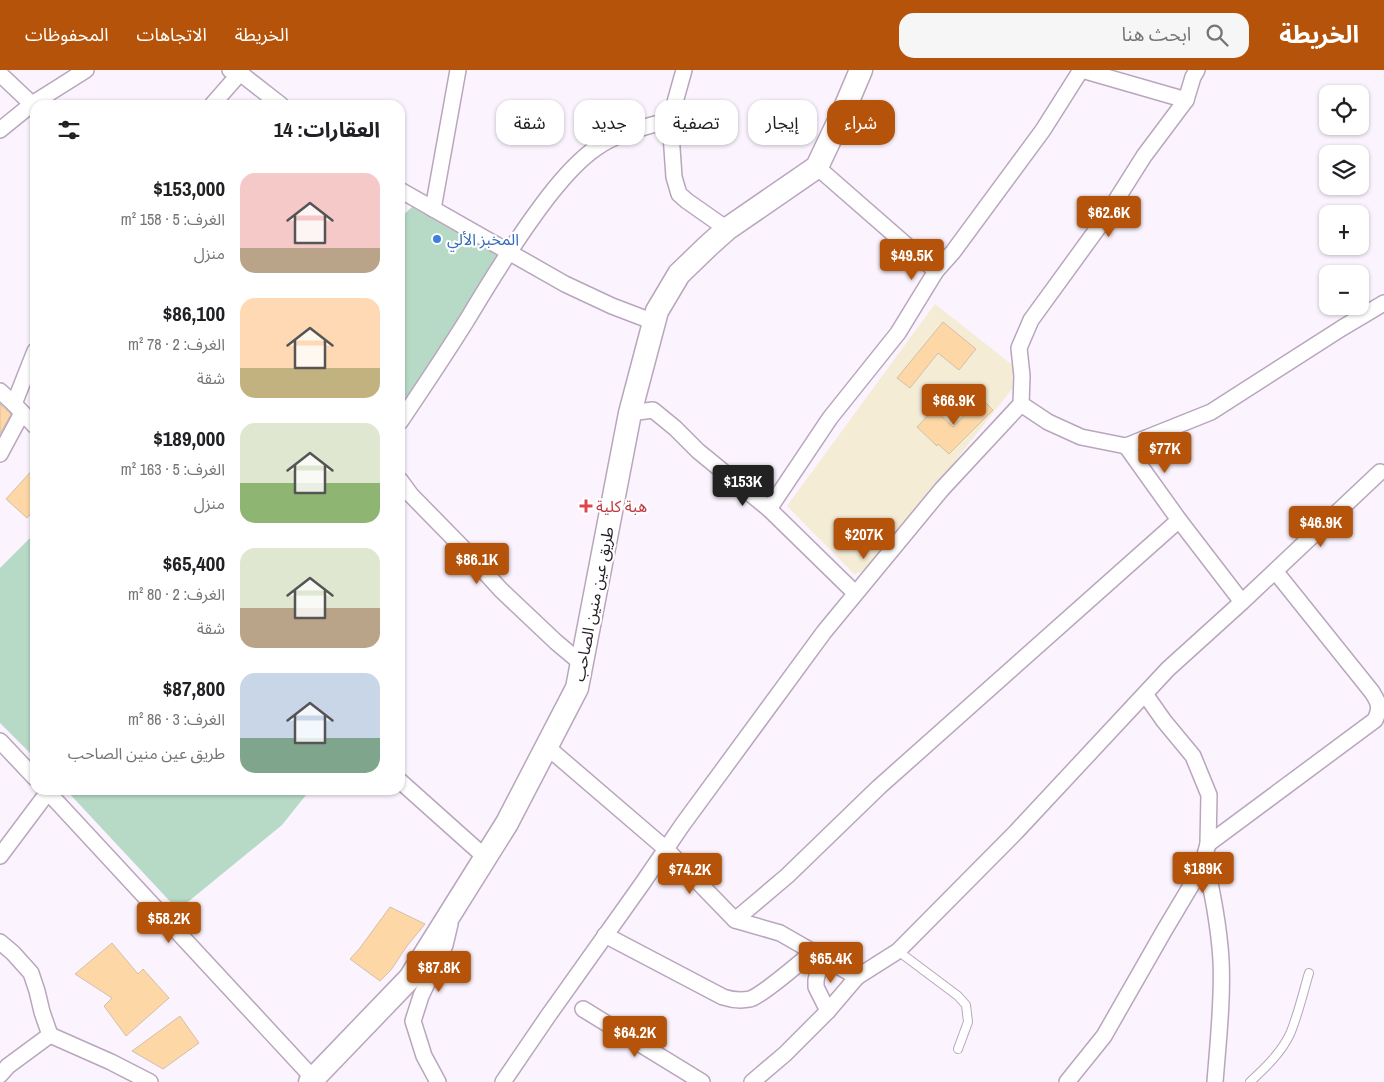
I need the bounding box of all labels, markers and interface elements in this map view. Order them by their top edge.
search box [899,13,1249,58]
text: الخريطة [1279,18,1359,50]
text: ابحث هنا [1121,21,1191,47]
icon: search [1203,21,1231,49]
text: المحفوظات [25,22,109,47]
text: الاتجاهات [137,22,207,47]
text: الخريطة [235,22,289,47]
map controls [1319,85,1369,315]
button: locate [1319,85,1369,135]
chip: شقة [496,100,564,145]
chip: جديد [574,100,645,145]
chip: تصفية [655,100,738,145]
chip: إيجار [748,100,817,145]
chip: شراء [827,100,895,145]
text: العقارات: 14 [274,115,380,144]
icon: filters [55,116,83,144]
button: layers [1319,145,1369,195]
text: $153,000 [153,174,225,203]
icon: home [280,193,340,253]
pin: $62.6K [1068,196,1150,238]
text: $62.6K [1088,201,1130,223]
button: + [1319,205,1369,255]
text: الغرف: 5 · 158 m² [121,208,225,230]
place label: المخبز الألي [447,228,519,252]
marker: المخبز الألي [431,233,443,245]
pin: $49.5K [871,238,953,281]
text: منزل [194,242,225,264]
text: $49.5K [891,244,933,266]
button: − [1319,265,1369,315]
text: $86,100 [163,299,225,328]
icon: home [280,318,340,378]
text: الغرف: 2 · 78 m² [128,333,225,355]
text: شقة [197,367,225,389]
pin: $66.9K [913,384,995,426]
text: $66.9K [933,389,975,411]
text: $189,000 [153,424,225,453]
pin: $77K [1135,432,1195,474]
text: $77K [1149,437,1181,459]
icon: home [280,443,340,503]
text: الغرف: 5 · 163 m² [121,458,225,480]
pin: $153K [708,464,778,507]
text: $153K [724,470,762,492]
text: منزل [194,492,225,514]
place label: هبة كلية [596,495,647,517]
marker: هبة كلية [580,500,592,512]
pin: $46.9K [1280,506,1362,548]
text: $46.9K [1300,511,1342,533]
pin: $207K [829,518,899,560]
text: $207K [845,523,883,545]
street label: طريق عين منين الصاحب [567,525,619,683]
pin: $86.1K [436,542,518,585]
text: $86.1K [456,548,498,570]
text: $65,400 [163,549,225,578]
icon: home [280,568,340,628]
text: الغرف: 2 · 80 m² [128,583,225,605]
text: شقة [197,617,225,639]
text: $87,800 [163,674,225,703]
icon: home [280,693,340,753]
text: الغرف: 3 · 86 m² [128,708,225,730]
text: طريق عين منين الصاحب [68,742,225,764]
pin: $74.2K [649,852,731,895]
pin: $189K [1168,852,1238,894]
text: $189K [1184,857,1222,879]
text: $74.2K [669,858,711,880]
pin: $58.2K [128,902,210,944]
text: $58.2K [148,907,190,929]
pin: $65.4K [790,942,872,984]
text: $65.4K [810,947,852,969]
pin: $87.8K [398,950,480,993]
text: $87.8K [418,956,460,978]
pin: $64.2K [594,1016,676,1058]
text: $64.2K [614,1021,656,1043]

